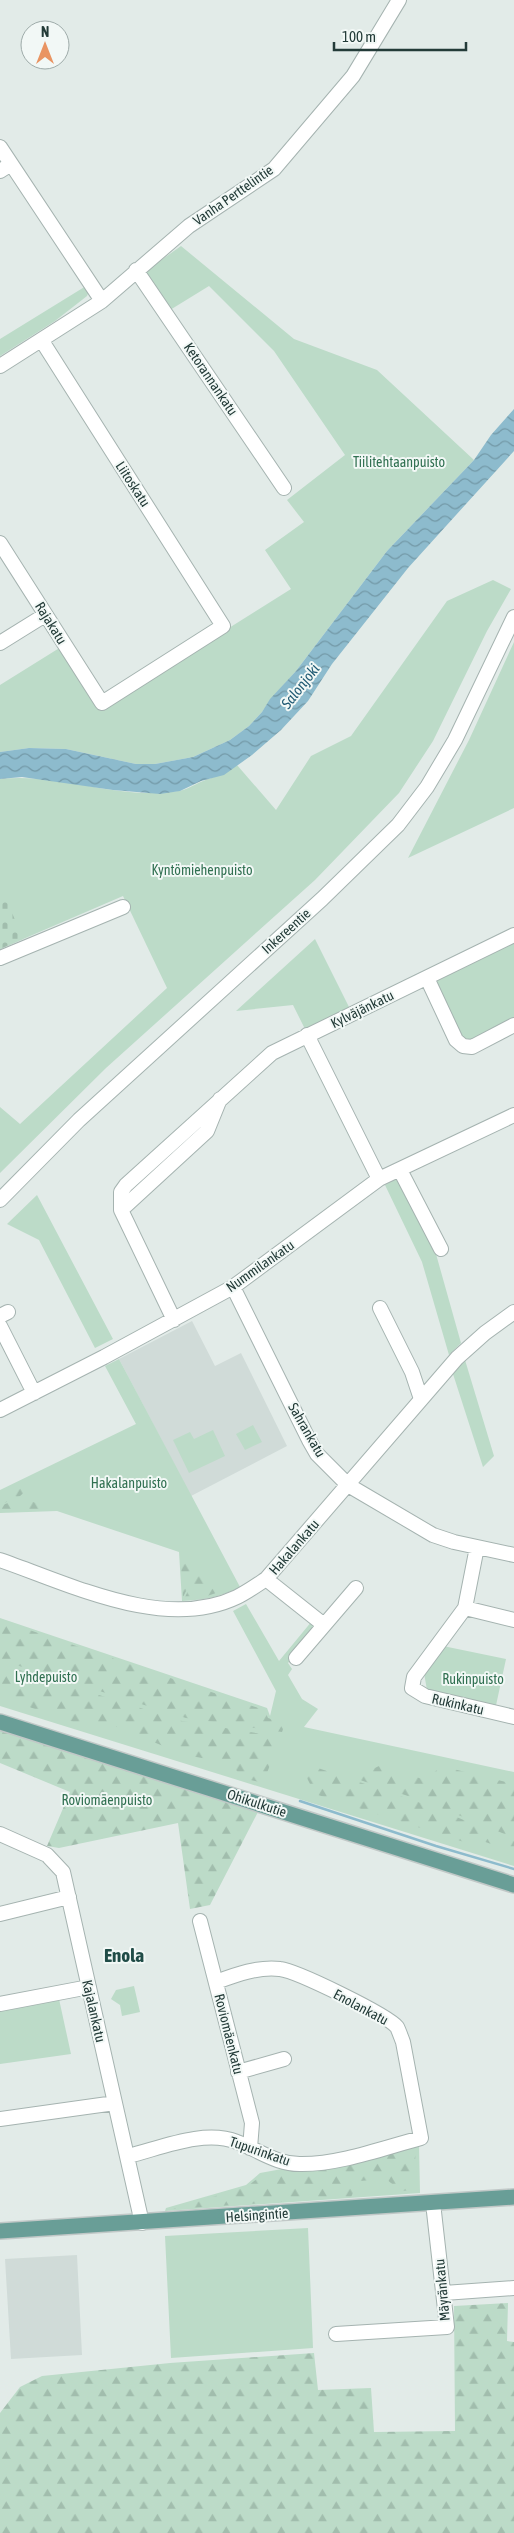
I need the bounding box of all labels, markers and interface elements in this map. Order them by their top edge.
north arrow [20,20,70,70]
scale bar [334,20,466,52]
text: N [41,24,49,40]
text: 100 m [342,28,376,45]
street label: Vanha Perttelintie [190,162,276,228]
street label: Ketorannankatu [181,340,241,418]
park label: Tiilitehtaanpuisto [353,454,445,470]
street label: Liitoskatu [112,458,154,510]
street label: Rajakatu [32,599,70,647]
water label: Salonjoki [277,660,323,712]
park label: Kyntömiehenpuisto [151,862,253,878]
street label: Inkereentie [258,905,314,957]
street label: Kylväjänkatu [328,987,396,1031]
street label: Nummilankatu [223,1237,297,1295]
street label: Sahrankatu [285,1400,329,1460]
park label: Hakalanpuisto [91,1475,167,1491]
street label: Hakalankatu [266,1516,322,1578]
park label: Lyhdepuisto [15,1669,77,1685]
park label: Rukinpuisto [442,1671,504,1687]
street label: Rukinkatu [430,1690,486,1718]
street label: Ohikulkutie [225,1786,289,1820]
park label: Roviomäenpuisto [62,1792,152,1808]
district label: Enola [104,1944,144,1966]
street label: Kajalankatu [79,1978,109,2044]
street label: Enolankatu [331,1986,391,2028]
street label: Roviomäenkatu [211,1992,247,2076]
street label: Tupurinkatu [228,2133,292,2169]
street label: Helsingintie [225,2205,289,2225]
street label: Mäyränkatu [431,2258,453,2322]

